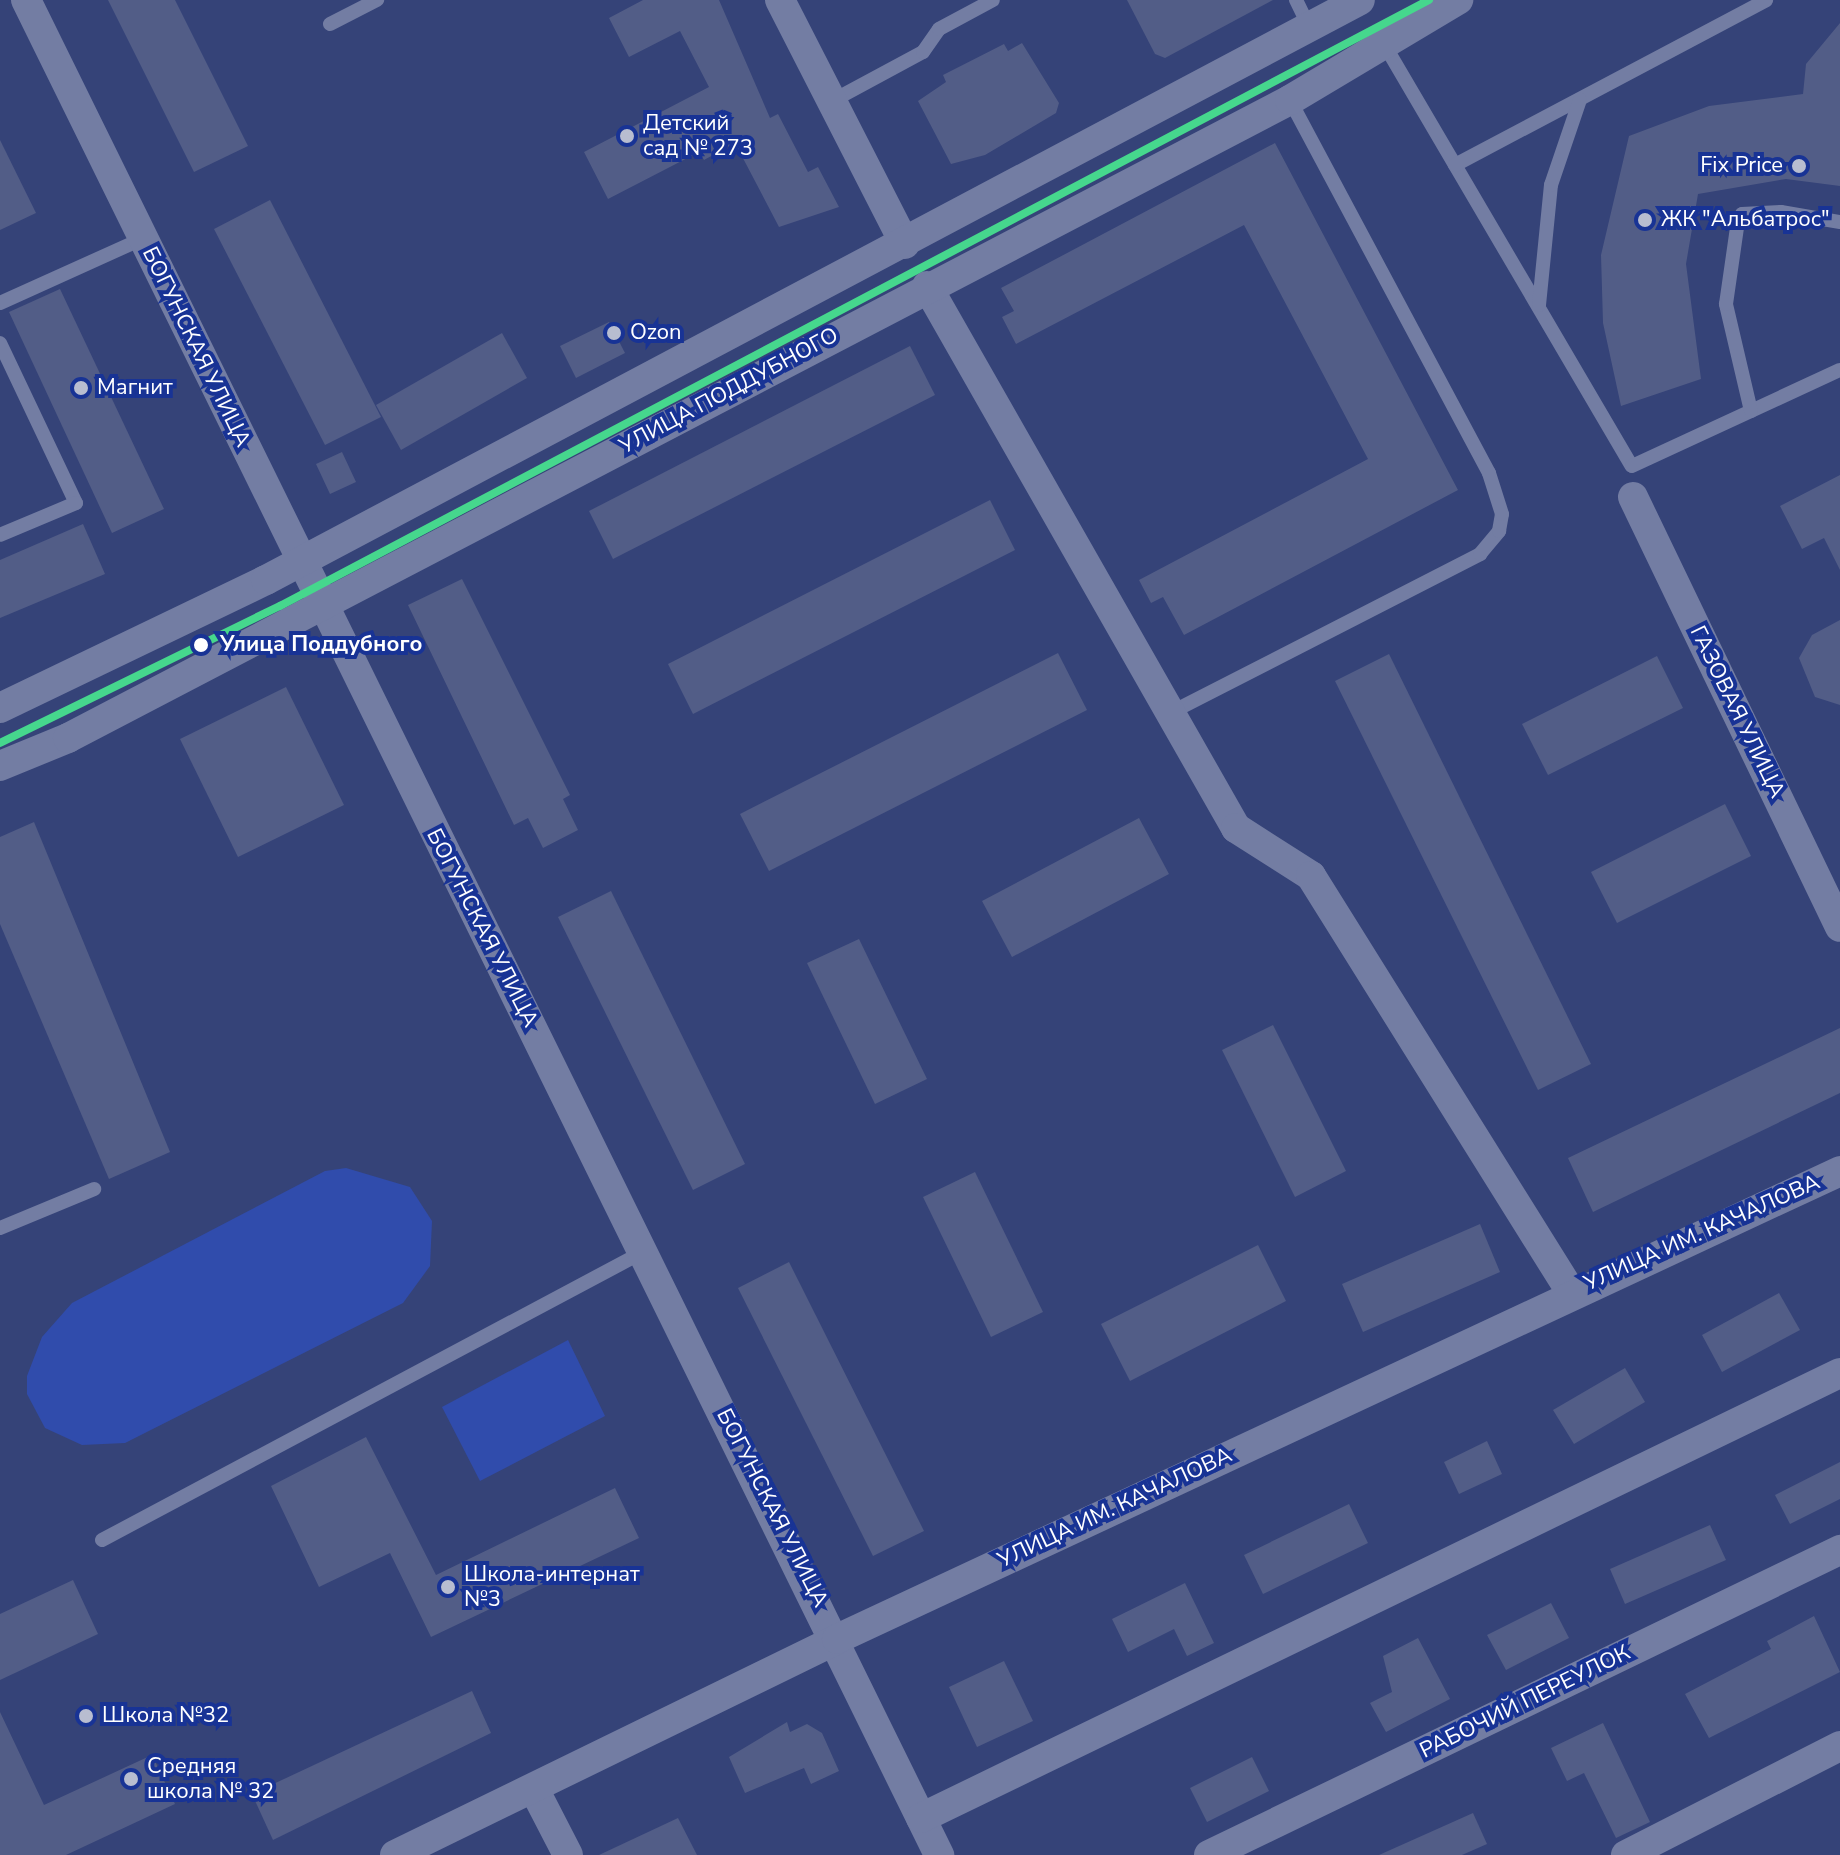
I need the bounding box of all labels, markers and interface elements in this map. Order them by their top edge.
place label: Детский сад № 273 [643,110,753,162]
marker: Детский сад № 273 [618,127,636,145]
place label: Fix Price [1700,153,1783,179]
marker: Fix Price [1790,157,1808,175]
place label: ЖК "Альбатрос" [1661,207,1830,233]
marker: ЖК "Альбатрос" [1636,211,1654,229]
street label: БОГУНСКАЯ УЛИЦА [136,243,256,451]
place label: Ozon [630,320,682,346]
street label: УЛИЦА ПОДДУБНОГО [615,322,843,460]
marker: Ozon [605,324,623,342]
place label: Магнит [97,375,173,401]
marker: Магнит [72,379,90,397]
street label: ГАЗОВАЯ УЛИЦА [1684,622,1790,802]
place label: Улица Поддубного [220,632,422,658]
marker: Улица Поддубного [189,633,213,657]
street label: БОГУНСКАЯ УЛИЦА [420,824,544,1032]
street label: УЛИЦА ИМ. КАЧАЛОВА [1580,1169,1824,1297]
street label: БОГУНСКАЯ УЛИЦА [710,1404,834,1612]
street label: УЛИЦА ИМ. КАЧАЛОВА [994,1442,1236,1574]
place label: Школа-интернат №3 [464,1561,640,1612]
marker: Школа-интернат №3 [439,1578,457,1596]
street label: РАБОЧИЙ ПЕРЕУЛОК [1416,1640,1634,1764]
place label: Школа №32 [102,1703,229,1729]
marker: Школа №32 [77,1707,95,1725]
place label: Средняя школа № 32 [147,1753,274,1804]
marker: Средняя школа № 32 [122,1770,140,1788]

